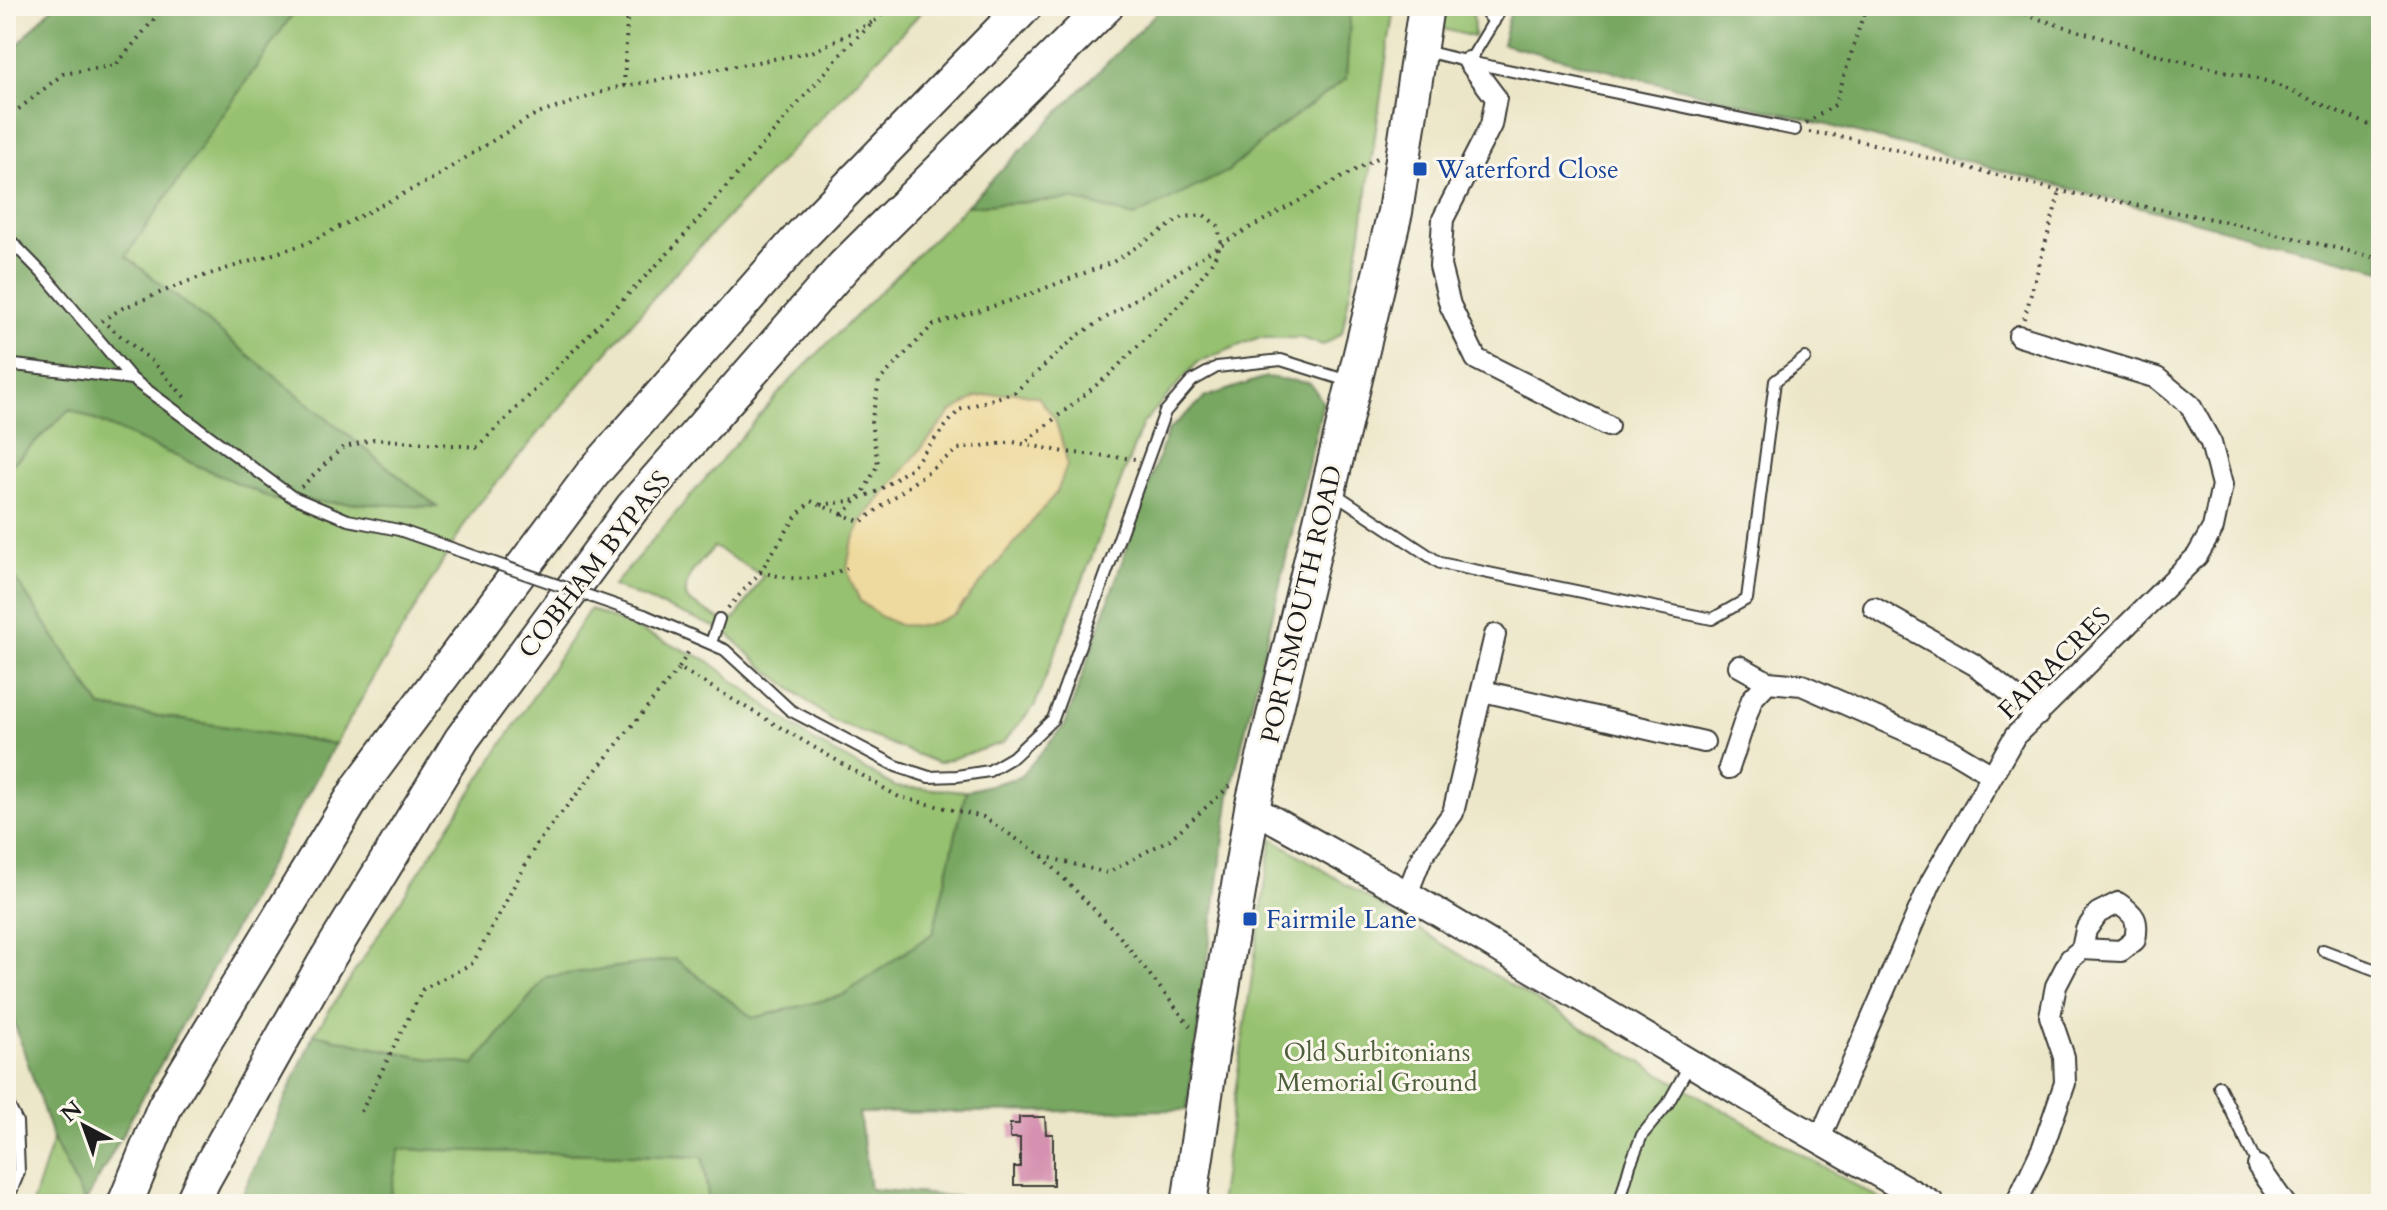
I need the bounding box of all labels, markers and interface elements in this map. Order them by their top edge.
place label: Waterford Close [1435,152,1619,187]
marker: Waterford Close [1411,160,1429,178]
street label: PORTSMOUTH ROAD [1252,462,1350,746]
street label: COBHAM BYPASS [510,463,679,665]
street label: FAIRACRES [1990,599,2118,727]
place label: Fairmile Lane [1266,902,1417,937]
marker: Fairmile Lane [1241,910,1259,928]
park label: Old Surbitonians Memorial Ground [1277,1035,1478,1100]
north arrow [44,1086,124,1166]
text: N [54,1094,89,1129]

